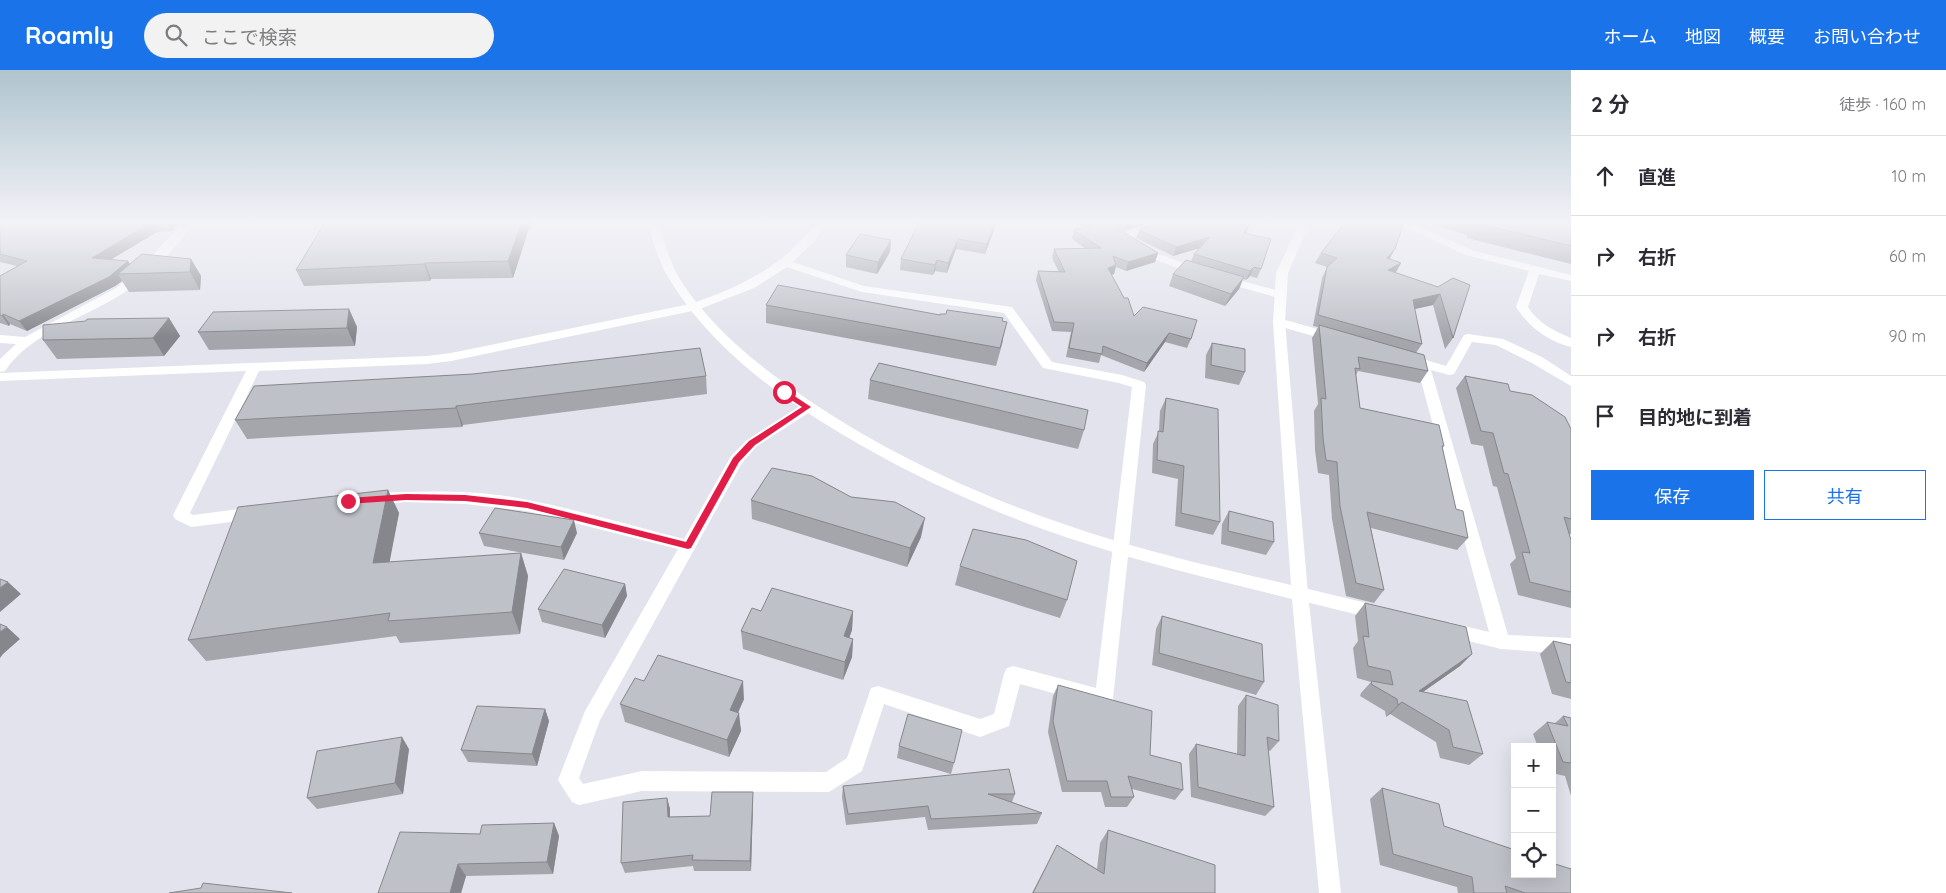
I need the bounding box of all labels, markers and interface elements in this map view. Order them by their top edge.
search box [144,13,494,58]
text: Roamly [25,20,114,50]
icon: search [162,21,190,49]
text: ここで検索 [202,25,297,49]
text: ホーム [1604,25,1657,48]
text: 地図 [1685,25,1721,48]
text: 概要 [1749,25,1785,48]
text: お問い合わせ [1813,25,1921,48]
text: 2 分 [1591,91,1630,117]
text: 徒歩 · 160 m [1839,94,1926,114]
icon: ahead [1591,162,1619,190]
text: 直進 [1638,165,1676,189]
text: 10 m [1892,166,1926,186]
icon: right [1591,242,1619,270]
text: 右折 [1638,245,1676,269]
text: 60 m [1889,246,1926,266]
icon: right [1591,322,1619,350]
text: 右折 [1638,325,1676,349]
text: 90 m [1889,326,1926,346]
route start [773,381,796,404]
icon: arrive [1591,402,1619,430]
text: 目的地に到着 [1638,405,1752,429]
button: 保存 [1591,470,1754,520]
button: 共有 [1764,470,1926,520]
route end [337,490,360,513]
map controls [1511,743,1556,878]
button: + [1511,743,1556,788]
button: − [1511,788,1556,833]
button: locate [1511,833,1556,878]

